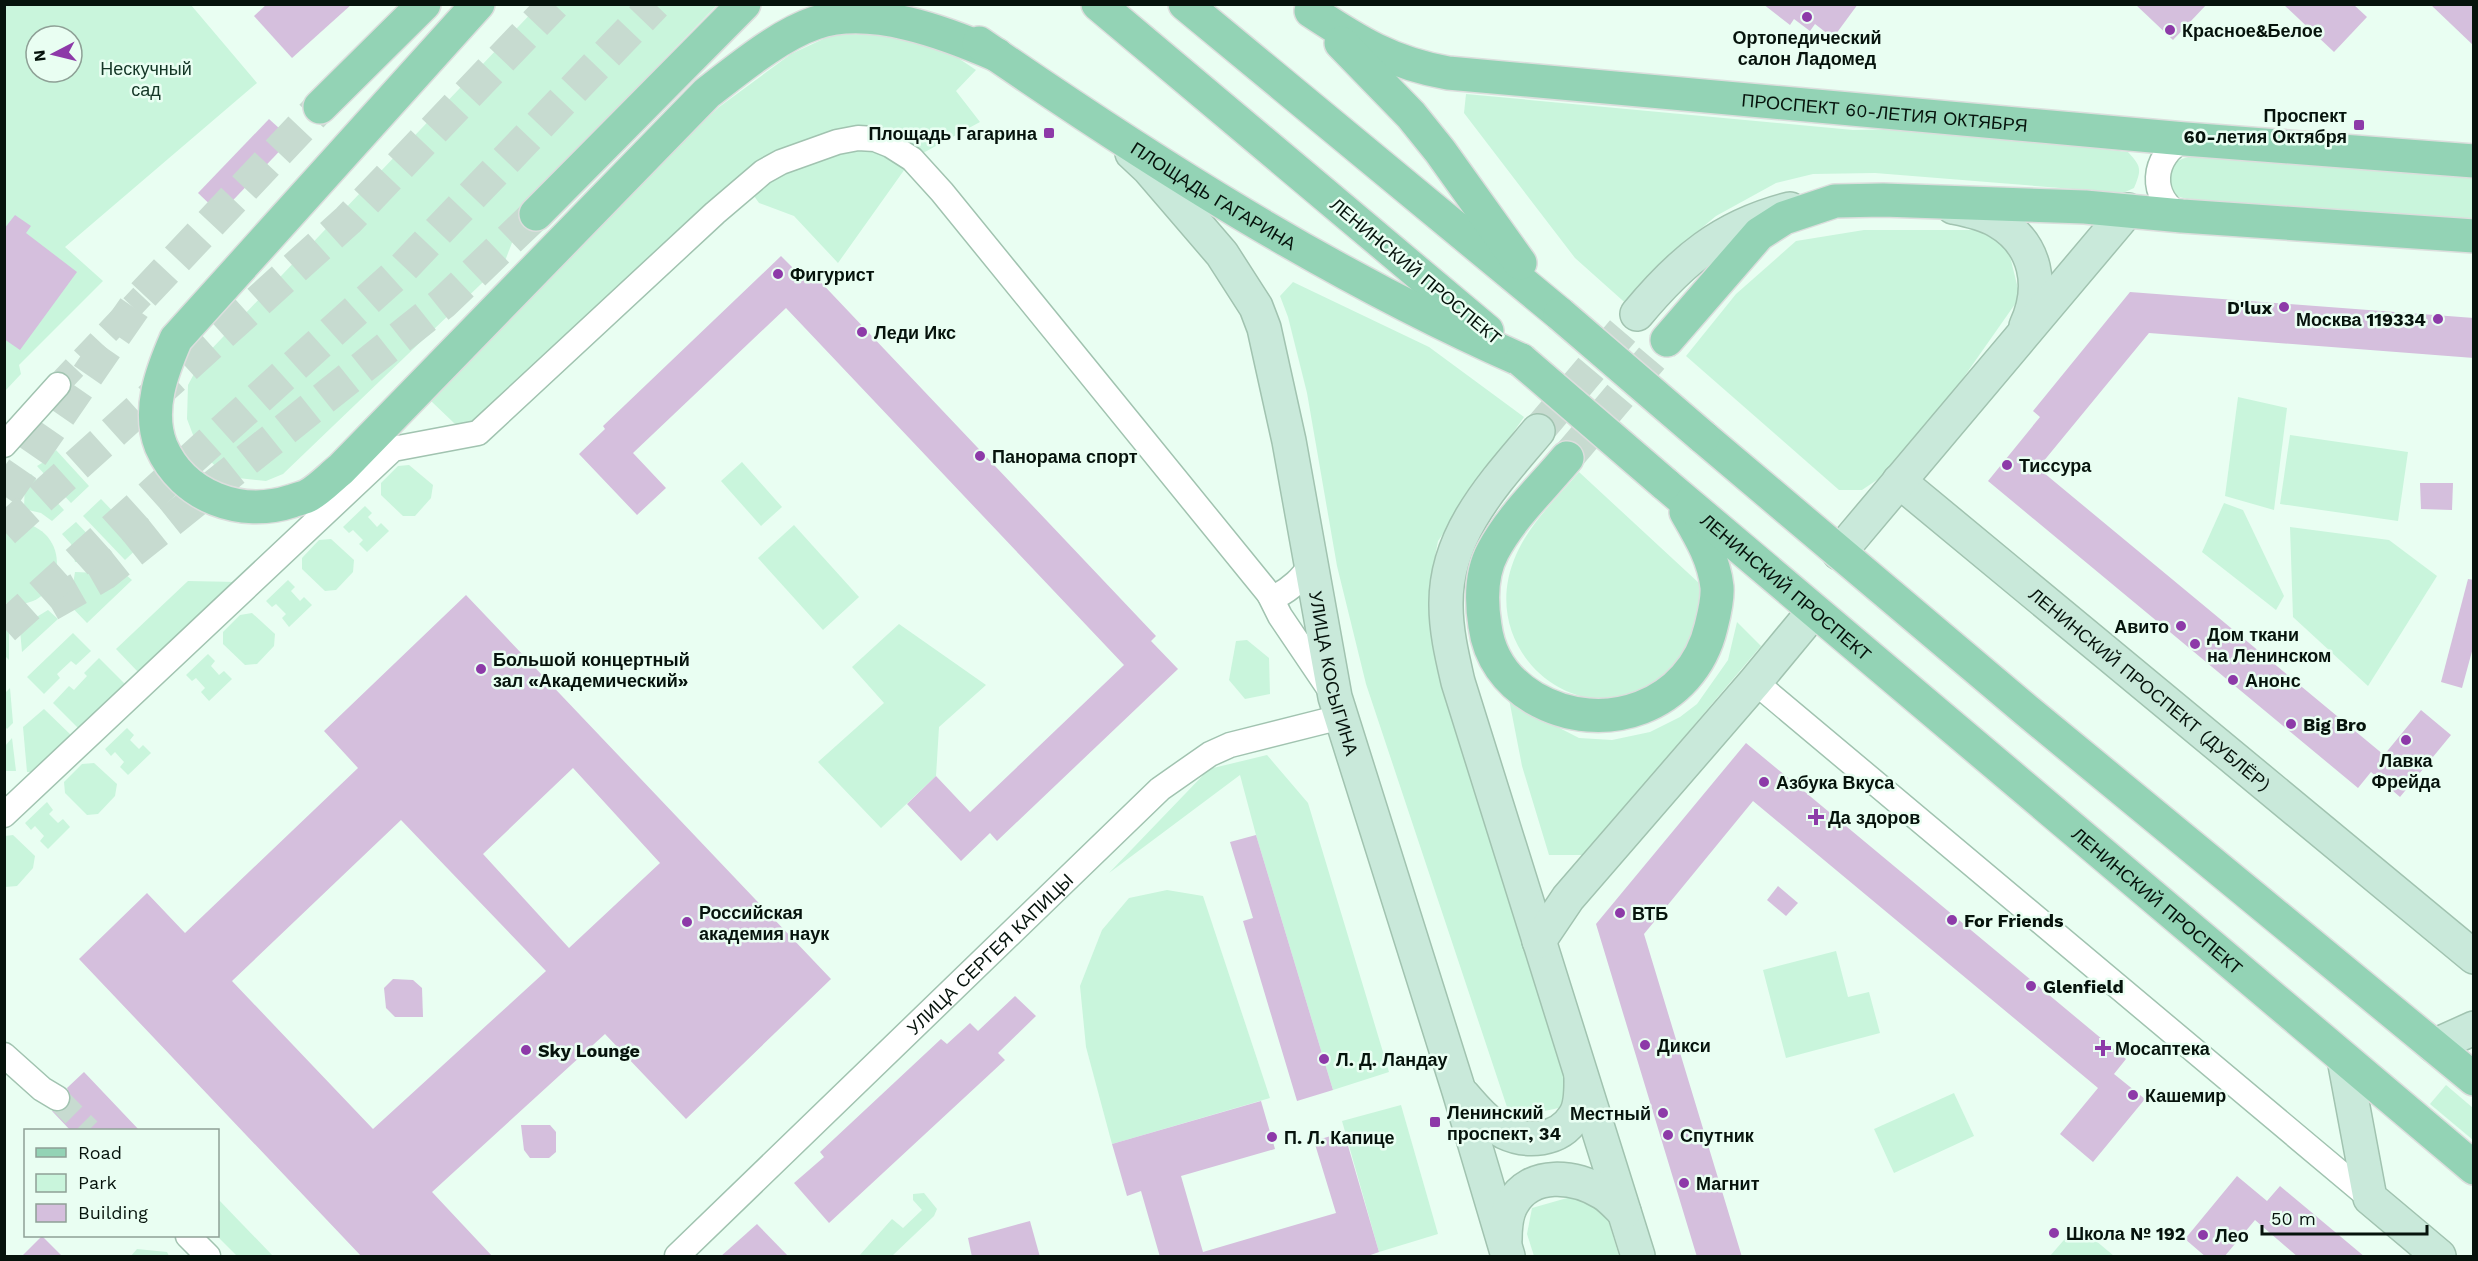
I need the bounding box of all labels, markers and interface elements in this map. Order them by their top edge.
marker: Ортопедический салон Ладомед [1800,10,1814,24]
place label: Красное&Белое [2182,20,2323,41]
marker: Красное&Белое [2163,23,2177,37]
north arrow [24,24,84,84]
place label: Ортопедический салон Ладомед [1732,27,1882,69]
text: N [29,49,50,63]
park label: Нескучный сад [100,58,192,100]
street label: ПРОСПЕКТ 60-ЛЕТИЯ ОКТЯБРЯ [1741,89,2028,135]
place label: Проспект 60-летия Октября [2184,105,2347,147]
marker: Проспект 60-летия Октября [2352,118,2366,132]
place label: Площадь Гагарина [868,123,1038,144]
marker: Площадь Гагарина [1042,126,1056,140]
street label: ПЛОЩАДЬ ГАГАРИНА [1127,137,1300,254]
street label: ЛЕНИНСКИЙ ПРОСПЕКТ [1326,193,1506,349]
place label: Фигурист [790,264,875,285]
marker: Фигурист [771,267,785,281]
place label: D'lux [2227,297,2272,318]
marker: D'lux [2277,300,2291,314]
place label: Москва 119334 [2296,309,2426,330]
marker: Москва 119334 [2431,312,2445,326]
place label: Леди Икс [874,322,956,343]
marker: Леди Икс [855,325,869,339]
place label: Панорама спорт [992,446,1138,467]
marker: Панорама спорт [973,449,987,463]
place label: Тиссура [2019,455,2092,476]
marker: Тиссура [2000,458,2014,472]
street label: ЛЕНИНСКИЙ ПРОСПЕКТ [1697,509,1876,665]
street label: ЛЕНИНСКИЙ ПРОСПЕКТ (ДУБЛЁР) [2025,583,2275,795]
street label: УЛИЦА КОСЫГИНА [1306,589,1363,758]
place label: Авито [2114,616,2169,637]
marker: Авито [2174,619,2188,633]
place label: Дом ткани на Ленинском [2207,624,2331,666]
marker: Дом ткани на Ленинском [2188,637,2202,651]
place label: Большой концертный зал «Академический» [493,649,690,691]
marker: Большой концертный зал «Академический» [474,662,488,676]
place label: Анонс [2245,670,2301,691]
marker: Анонс [2226,673,2240,687]
place label: Big Bro [2303,714,2367,735]
marker: Big Bro [2284,717,2298,731]
marker: Лавка Фрейда [2399,733,2413,747]
place label: Лавка Фрейда [2372,750,2441,792]
place label: Азбука Вкуса [1776,772,1895,793]
marker: Азбука Вкуса [1757,775,1771,789]
place label: Да здоров [1828,807,1920,828]
marker: Да здоров [1809,810,1823,824]
street label: ЛЕНИНСКИЙ ПРОСПЕКТ [2068,823,2247,978]
street label: УЛИЦА СЕРГЕЯ КАПИЦЫ [902,869,1077,1038]
place label: Российская академия наук [699,902,830,944]
place label: ВТБ [1632,903,1668,924]
marker: ВТБ [1613,906,1627,920]
place label: For Friends [1964,910,2064,931]
marker: For Friends [1945,913,1959,927]
marker: Российская академия наук [680,915,694,929]
place label: Glenfield [2043,976,2124,997]
marker: Glenfield [2024,979,2038,993]
place label: Дикси [1657,1035,1711,1056]
marker: Дикси [1638,1038,1652,1052]
place label: Мосаптека [2115,1038,2211,1059]
place label: Sky Lounge [538,1040,640,1061]
marker: Мосаптека [2096,1041,2110,1055]
marker: Sky Lounge [519,1043,533,1057]
place label: Л. Д. Ландау [1336,1049,1448,1070]
marker: Л. Д. Ландау [1317,1052,1331,1066]
place label: Кашемир [2145,1085,2226,1106]
marker: Кашемир [2126,1088,2140,1102]
place label: Ленинский проспект, 34 [1447,1102,1561,1144]
place label: Местный [1570,1103,1651,1124]
marker: Местный [1656,1106,1670,1120]
marker: Ленинский проспект, 34 [1428,1115,1442,1129]
place label: Спутник [1680,1125,1755,1146]
place label: П. Л. Капице [1284,1127,1395,1148]
marker: Спутник [1661,1128,1675,1142]
legend [24,1129,219,1237]
marker: П. Л. Капице [1265,1130,1279,1144]
text: Road [78,1142,122,1163]
text: Park [78,1172,117,1193]
place label: Магнит [1696,1173,1760,1194]
marker: Магнит [1677,1176,1691,1190]
scale bar [2262,1198,2427,1236]
text: Building [78,1202,148,1223]
text: 50 m [2271,1208,2316,1229]
place label: Школа № 192 [2066,1223,2186,1244]
place label: Лео [2215,1225,2249,1246]
marker: Школа № 192 [2047,1226,2061,1240]
marker: Лео [2196,1228,2210,1242]

